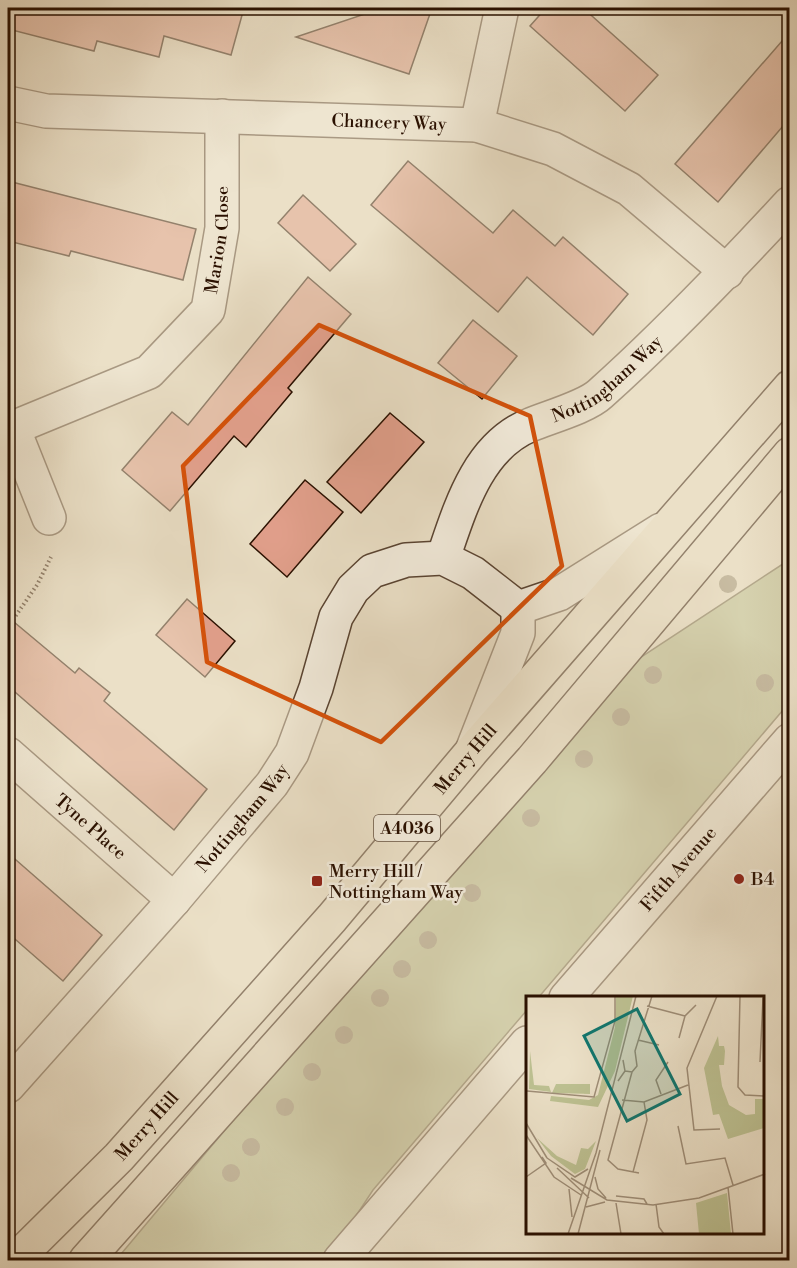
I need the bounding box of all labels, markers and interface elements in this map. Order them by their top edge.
street label: Chancery Way [331,109,447,136]
street label: Marion Close [200,186,234,296]
street label: Nottingham Way [548,331,668,428]
street label: Merry Hill [430,719,503,799]
street label: Nottingham Way [191,759,294,877]
street label: Tyne Place [50,789,131,865]
road number: A4036 [374,815,440,841]
street label: Fifth Avenue [635,822,722,916]
place label: Merry Hill / Nottingham Way [329,860,463,904]
place label: B4 [750,868,775,891]
marker: B4 [732,872,746,886]
marker: Merry Hill / Nottingham Way [310,874,324,888]
inset map [526,996,764,1235]
street label: Merry Hill [110,1086,184,1166]

